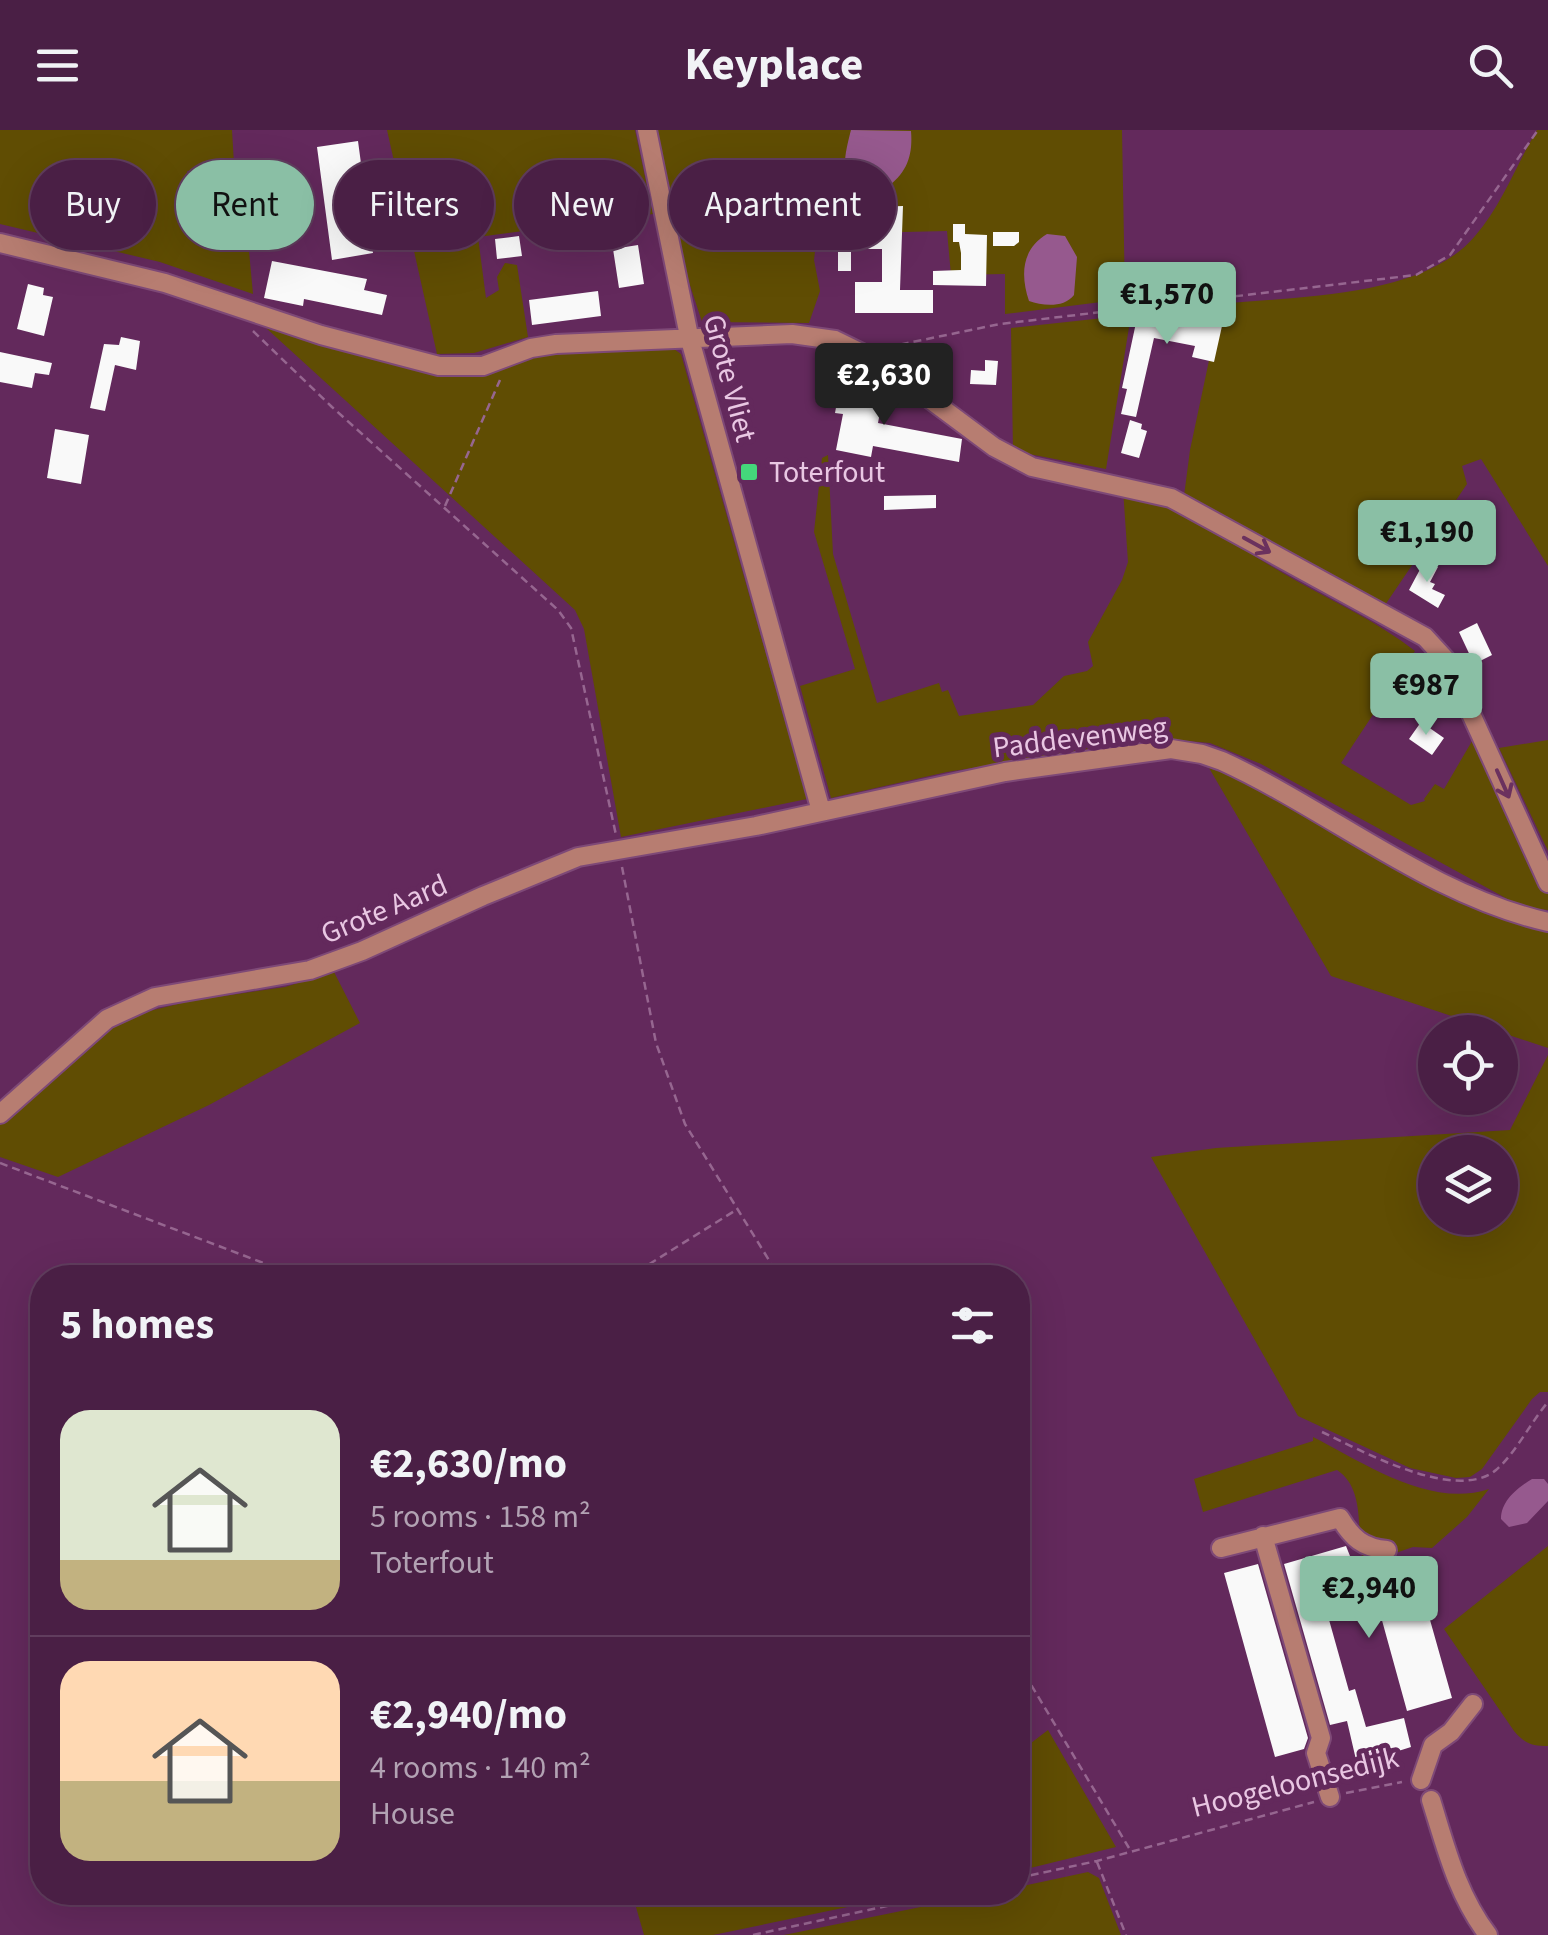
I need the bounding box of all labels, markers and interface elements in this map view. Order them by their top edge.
text: Keyplace [685,33,863,97]
icon: menu [30,38,85,93]
icon: search [1463,38,1518,93]
chip: Buy [30,160,156,250]
chip: Rent [176,160,314,250]
chip: Filters [334,160,494,250]
chip: New [514,160,649,250]
chip: Apartment [669,160,896,250]
pin: €1,570 [1086,262,1248,347]
text: €1,570 [1120,271,1214,317]
street label: Grote Vliet [692,310,767,447]
pin: €2,630 [803,343,965,428]
text: €2,630 [837,352,931,398]
place label: Toterfout [769,451,885,494]
marker: Toterfout [738,461,760,483]
pin: €1,190 [1346,500,1508,585]
text: €1,190 [1380,509,1474,555]
one-way arrow [1241,535,1271,555]
pin: €987 [1367,653,1485,738]
text: €987 [1392,662,1460,708]
street label: Paddevenweg [990,705,1170,770]
one-way arrow [1495,768,1513,799]
street label: Grote Aard [314,864,454,955]
map controls [1418,1015,1518,1235]
button: locate [1418,1015,1518,1115]
button: layers [1418,1135,1518,1235]
text: 5 homes [60,1295,214,1355]
icon: filters [945,1298,1000,1353]
text: €2,630/mo [370,1434,567,1494]
icon: home [140,1450,260,1570]
text: 5 rooms · 158 m² [370,1494,591,1540]
text: Toterfout [370,1540,494,1586]
pin: €2,940 [1288,1556,1450,1641]
text: €2,940 [1322,1565,1416,1611]
text: €2,940/mo [370,1685,567,1745]
icon: home [140,1701,260,1821]
street label: Hoogeloonsedijk [1187,1736,1403,1829]
text: 4 rooms · 140 m² [370,1745,591,1791]
text: House [370,1791,455,1837]

